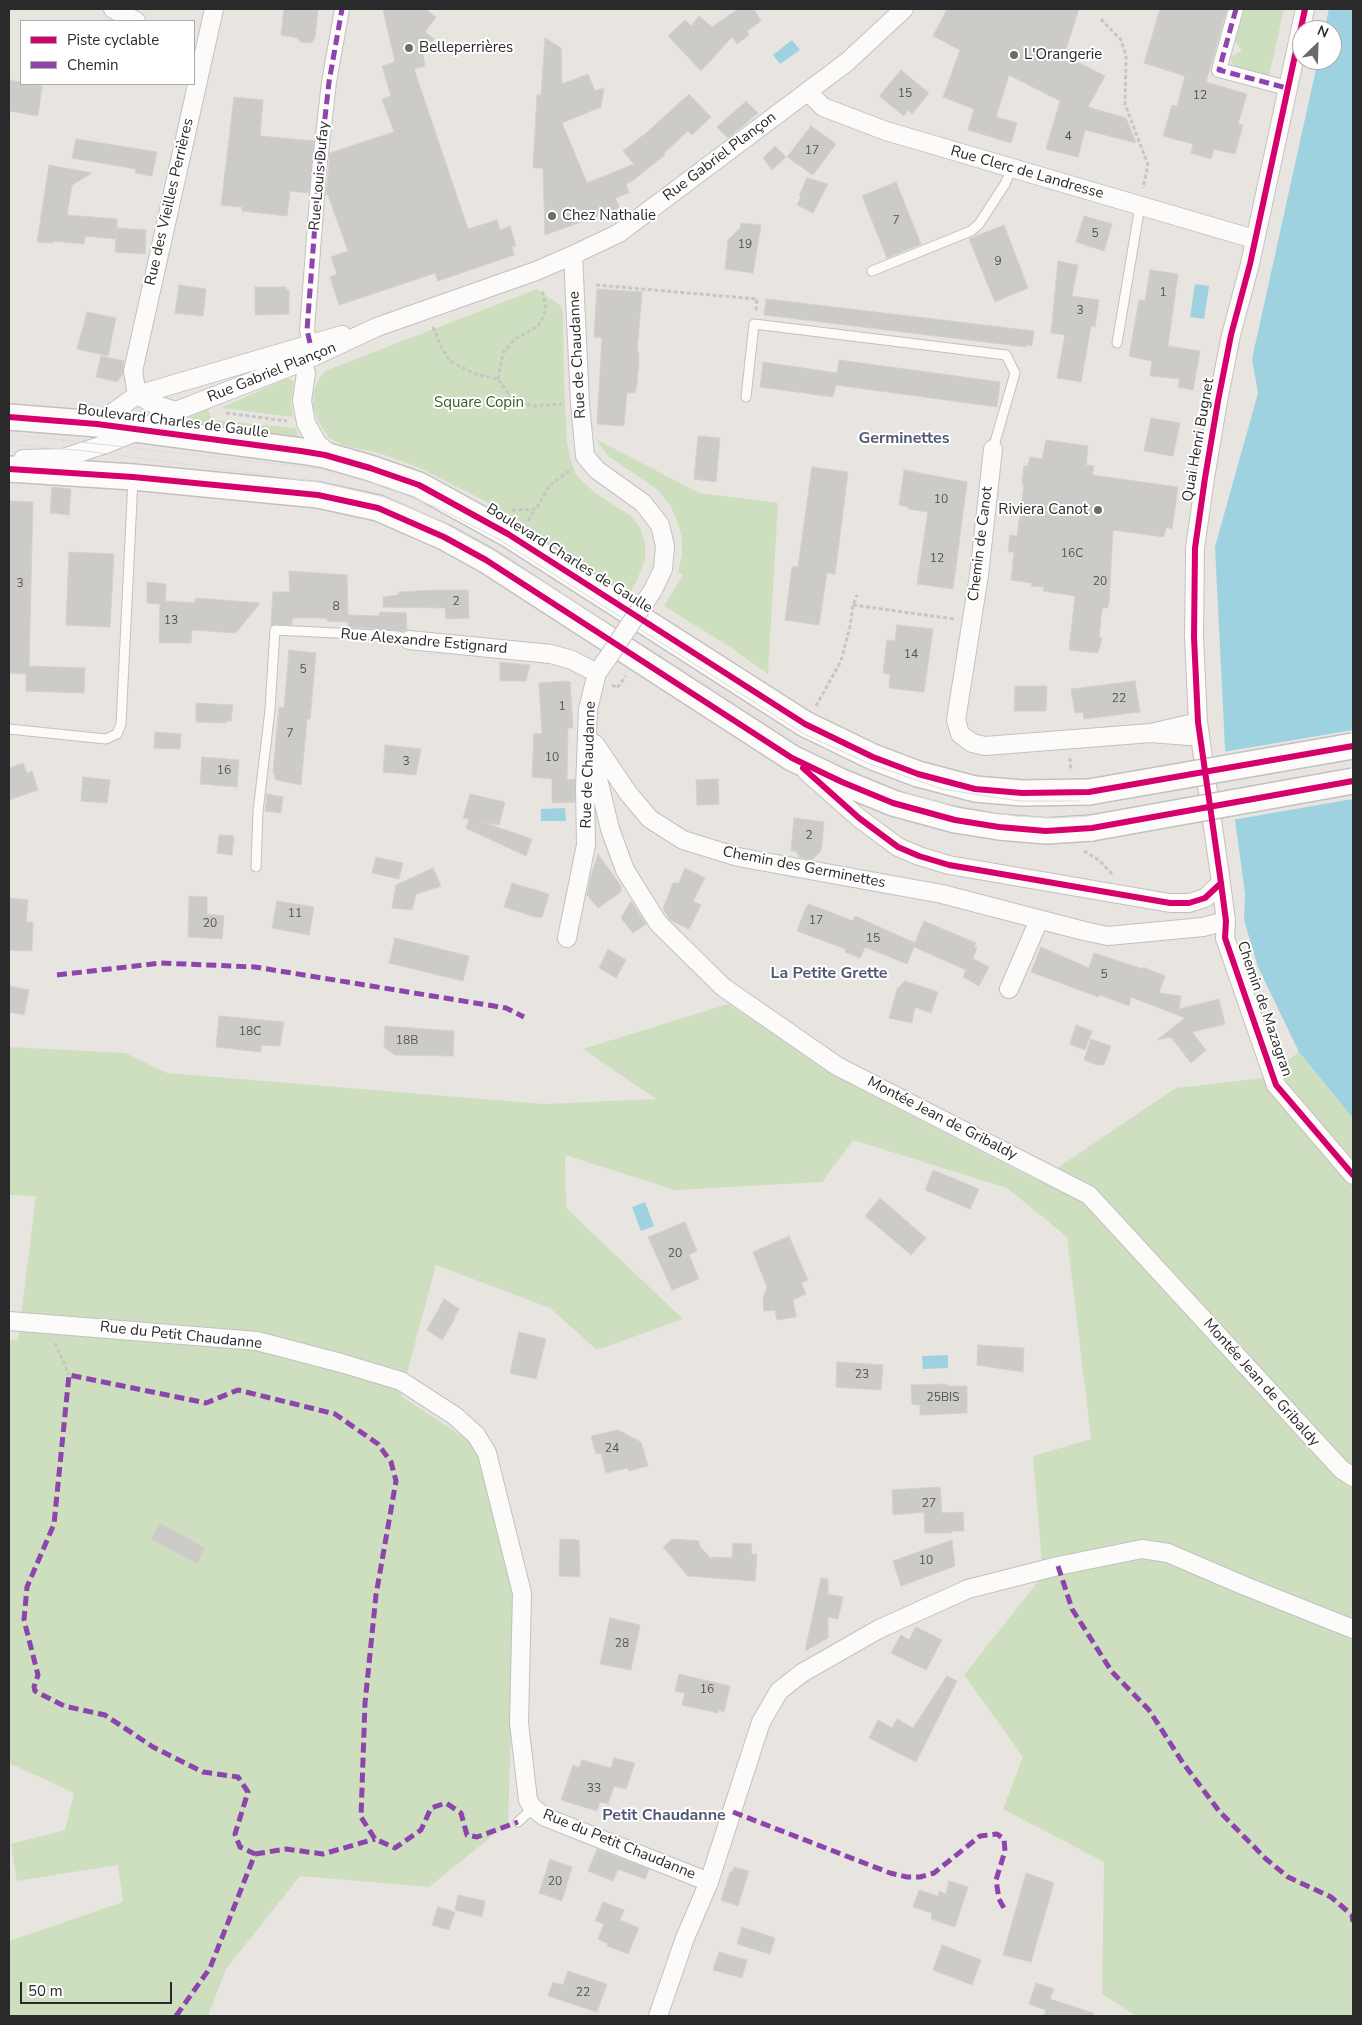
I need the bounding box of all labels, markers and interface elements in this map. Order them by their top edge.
legend [20,20,195,85]
north arrow [1292,20,1342,70]
text: N [1314,21,1332,43]
text: Piste cyclable [67,30,159,50]
place label: Belleperrières [419,39,513,57]
marker: Belleperrières [403,42,415,54]
place label: L'Orangerie [1024,46,1102,64]
marker: L'Orangerie [1008,49,1020,61]
text: Chemin [67,55,118,75]
house number: 15 [898,87,912,101]
house number: 12 [1193,89,1207,103]
street label: Rue Gabriel Plançon [660,109,780,205]
street label: Rue des Vieilles Perrières [142,117,198,287]
street label: Rue Louis Dufay [306,121,334,231]
house number: 4 [1064,130,1072,144]
street label: Rue Clerc de Landresse [948,143,1106,203]
house number: 17 [805,144,819,158]
place label: Chez Nathalie [562,207,656,225]
marker: Chez Nathalie [546,210,558,222]
house number: 7 [892,214,900,228]
house number: 5 [1091,227,1099,241]
house number: 19 [738,238,752,252]
house number: 9 [994,255,1002,269]
house number: 1 [1159,286,1167,300]
street label: Rue de Chaudanne [566,291,590,419]
house number: 3 [1076,304,1084,318]
street label: Rue Gabriel Plançon [205,339,339,407]
street label: Quai Henri Bugnet [1179,377,1219,503]
park label: Square Copin [434,394,524,412]
street label: Boulevard Charles de Gaulle [76,401,270,443]
district label: Germinettes [858,429,950,449]
street label: Chemin de Canot [965,485,997,603]
house number: 10 [934,493,948,507]
street label: Boulevard Charles de Gaulle [483,500,655,618]
place label: Riviera Canot [998,501,1088,519]
marker: Riviera Canot [1092,504,1104,516]
house number: 16C [1061,547,1083,561]
house number: 12 [930,552,944,566]
house number: 20 [1093,575,1107,589]
house number: 3 [16,577,24,591]
house number: 2 [452,595,460,609]
house number: 8 [332,600,340,614]
house number: 13 [164,614,178,628]
street label: Rue Alexandre Estignard [340,626,508,658]
house number: 14 [904,648,918,662]
house number: 5 [299,663,307,677]
house number: 22 [1112,692,1126,706]
house number: 1 [558,700,566,714]
street label: Rue de Chaudanne [578,701,600,829]
house number: 7 [286,727,294,741]
house number: 10 [545,751,559,765]
house number: 3 [402,755,410,769]
house number: 16 [217,764,231,778]
house number: 2 [805,829,813,843]
street label: Chemin des Germinettes [721,843,887,893]
house number: 11 [288,907,302,921]
house number: 17 [809,914,823,928]
house number: 20 [203,917,217,931]
house number: 15 [866,932,880,946]
street label: Chemin de Mazagran [1232,939,1296,1079]
district label: La Petite Grette [770,964,888,984]
house number: 5 [1100,968,1108,982]
house number: 18C [239,1025,261,1039]
house number: 18B [396,1034,418,1048]
street label: Montée Jean de Gribaldy [864,1073,1020,1165]
house number: 20 [668,1247,682,1261]
street label: Montée Jean de Gribaldy [1199,1315,1323,1451]
street label: Rue du Petit Chaudanne [99,1319,263,1353]
house number: 23 [855,1368,869,1382]
house number: 25BIS [927,1391,959,1405]
house number: 24 [605,1442,619,1456]
house number: 27 [922,1497,936,1511]
house number: 10 [919,1554,933,1568]
house number: 28 [615,1637,629,1651]
house number: 16 [700,1683,714,1697]
house number: 33 [587,1782,601,1796]
street label: Rue du Petit Chaudanne [540,1806,698,1884]
district label: Petit Chaudanne [602,1806,726,1826]
house number: 20 [548,1875,562,1889]
scale bar [22,1972,175,2004]
text: 50 m [28,1981,63,2001]
house number: 22 [576,1986,590,2000]

